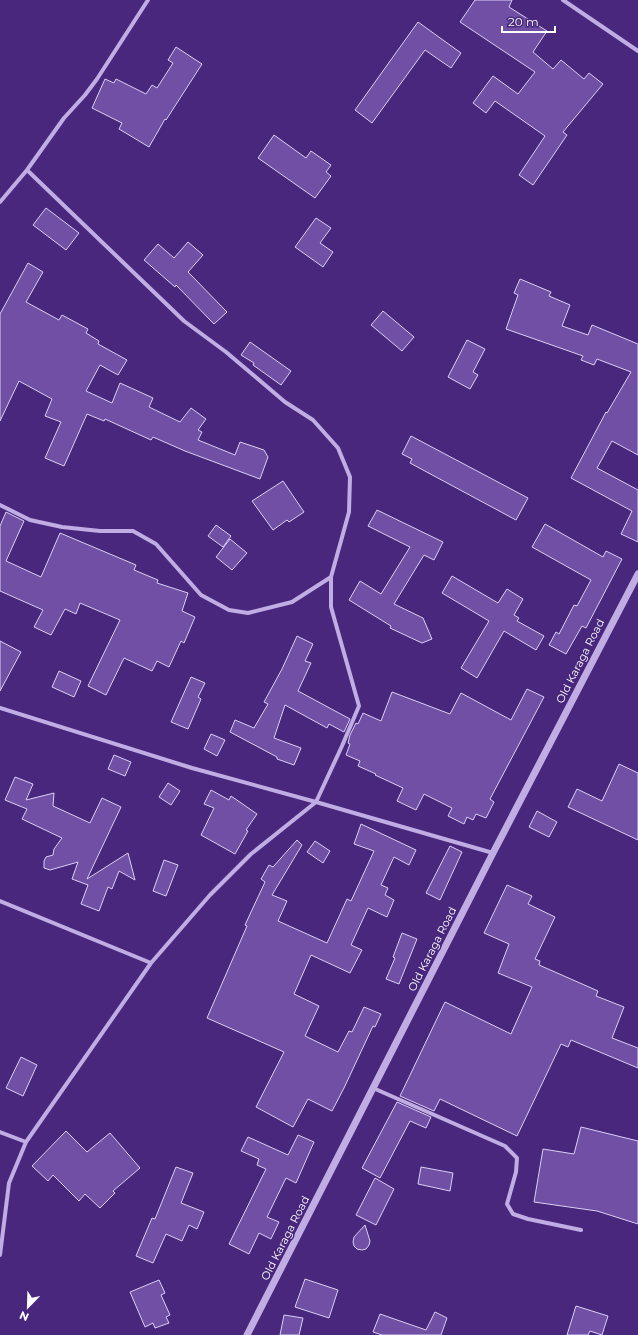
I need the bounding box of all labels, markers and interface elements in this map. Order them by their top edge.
scale bar [502,8,555,34]
text: 20 m [508,14,539,29]
street label: Old Karaga Road [553,616,607,706]
street label: Old Karaga Road [405,904,459,994]
street label: Old Karaga Road [258,1193,312,1283]
north arrow [8,1287,48,1327]
text: N [17,1308,31,1324]

